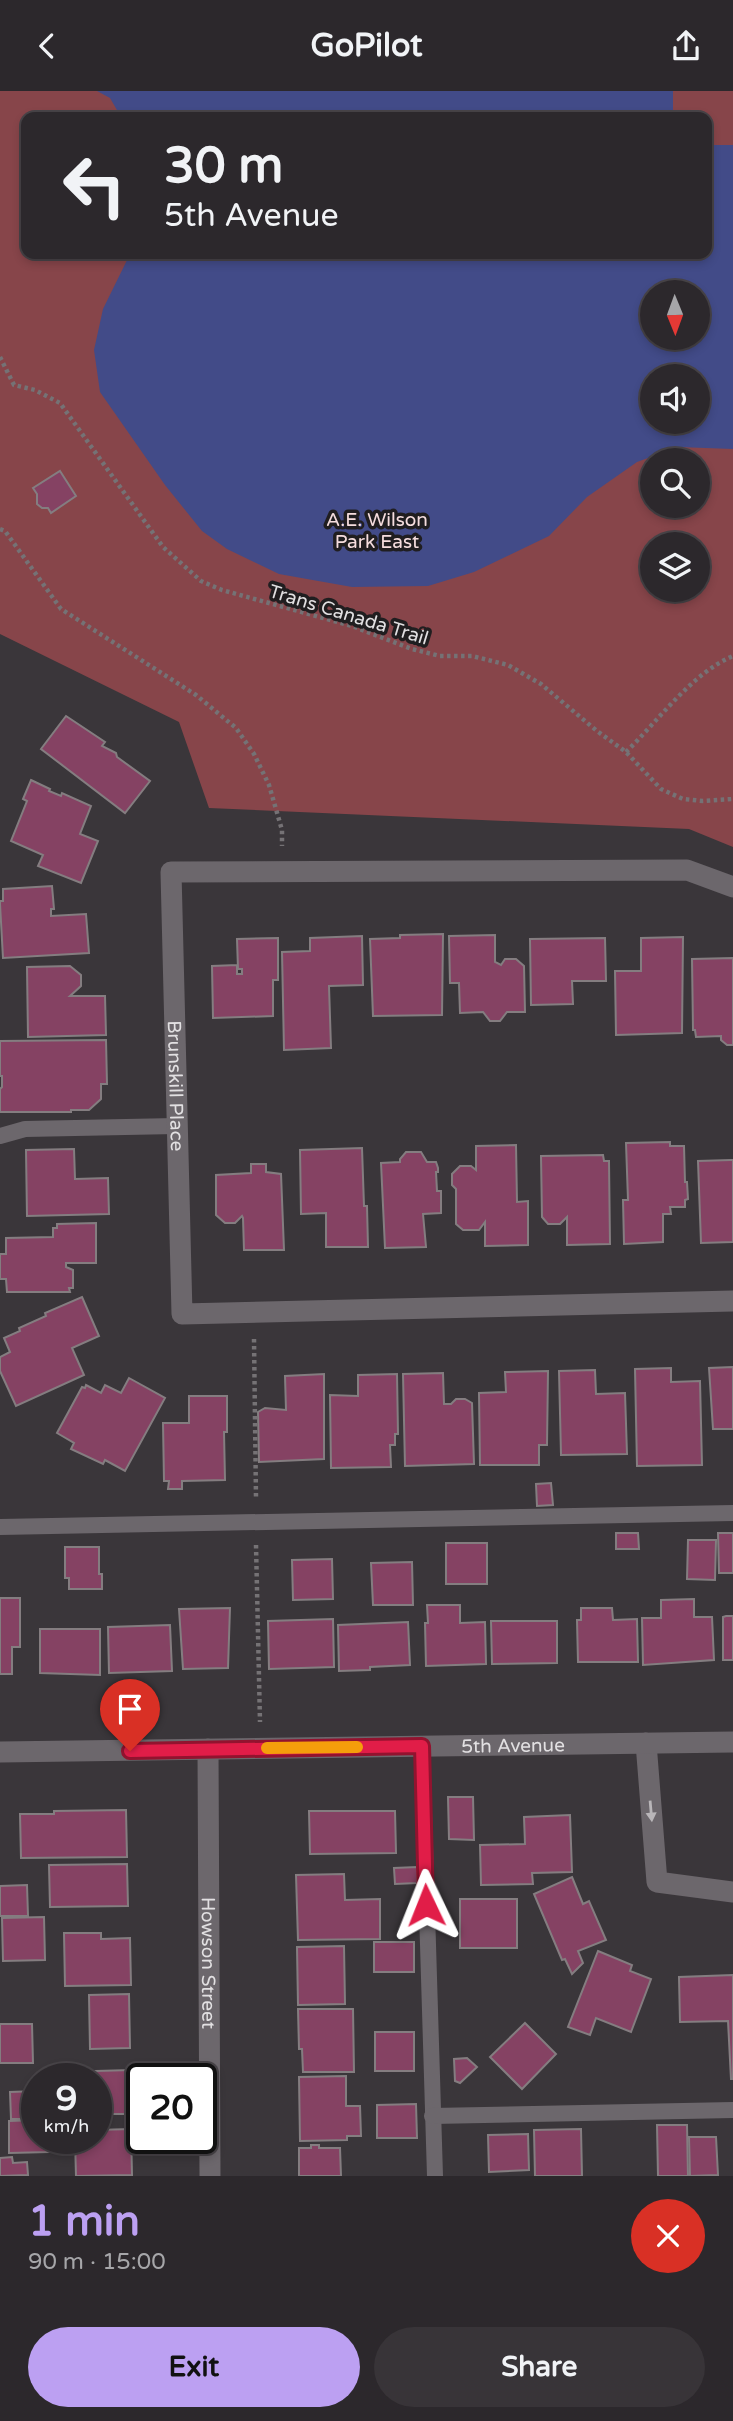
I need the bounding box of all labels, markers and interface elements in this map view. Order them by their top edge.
icon: back [28,27,66,65]
text: GoPilot [311,27,422,65]
icon: share [667,27,705,65]
text: 30 m [164,137,283,196]
icon: left [49,140,140,231]
text: 5th Avenue [164,197,339,235]
north arrow [640,280,710,350]
map controls [640,280,710,602]
button: sound [640,364,710,434]
button: search [640,448,710,518]
park label: A.E. Wilson Park East [326,509,428,553]
button: layers [640,532,710,602]
street label: Trans Canada Trail [266,580,431,650]
street label: Brunskill Place [163,1020,188,1152]
pin [100,1679,160,1751]
icon: arrive [111,1690,149,1728]
street label: 5th Avenue [461,1734,565,1758]
one-way arrow [646,1801,657,1823]
position arrow [389,1868,463,1942]
street label: Howson Street [197,1897,219,2029]
speed limit sign: 20 [126,2063,217,2154]
text: 9 [56,2078,77,2120]
text: km/h [44,2115,89,2137]
text: 1 min [28,2196,140,2247]
button: close [631,2199,705,2273]
text: 90 m · 15:00 [28,2248,166,2276]
button: Exit [28,2327,360,2407]
button: Share [374,2327,705,2407]

